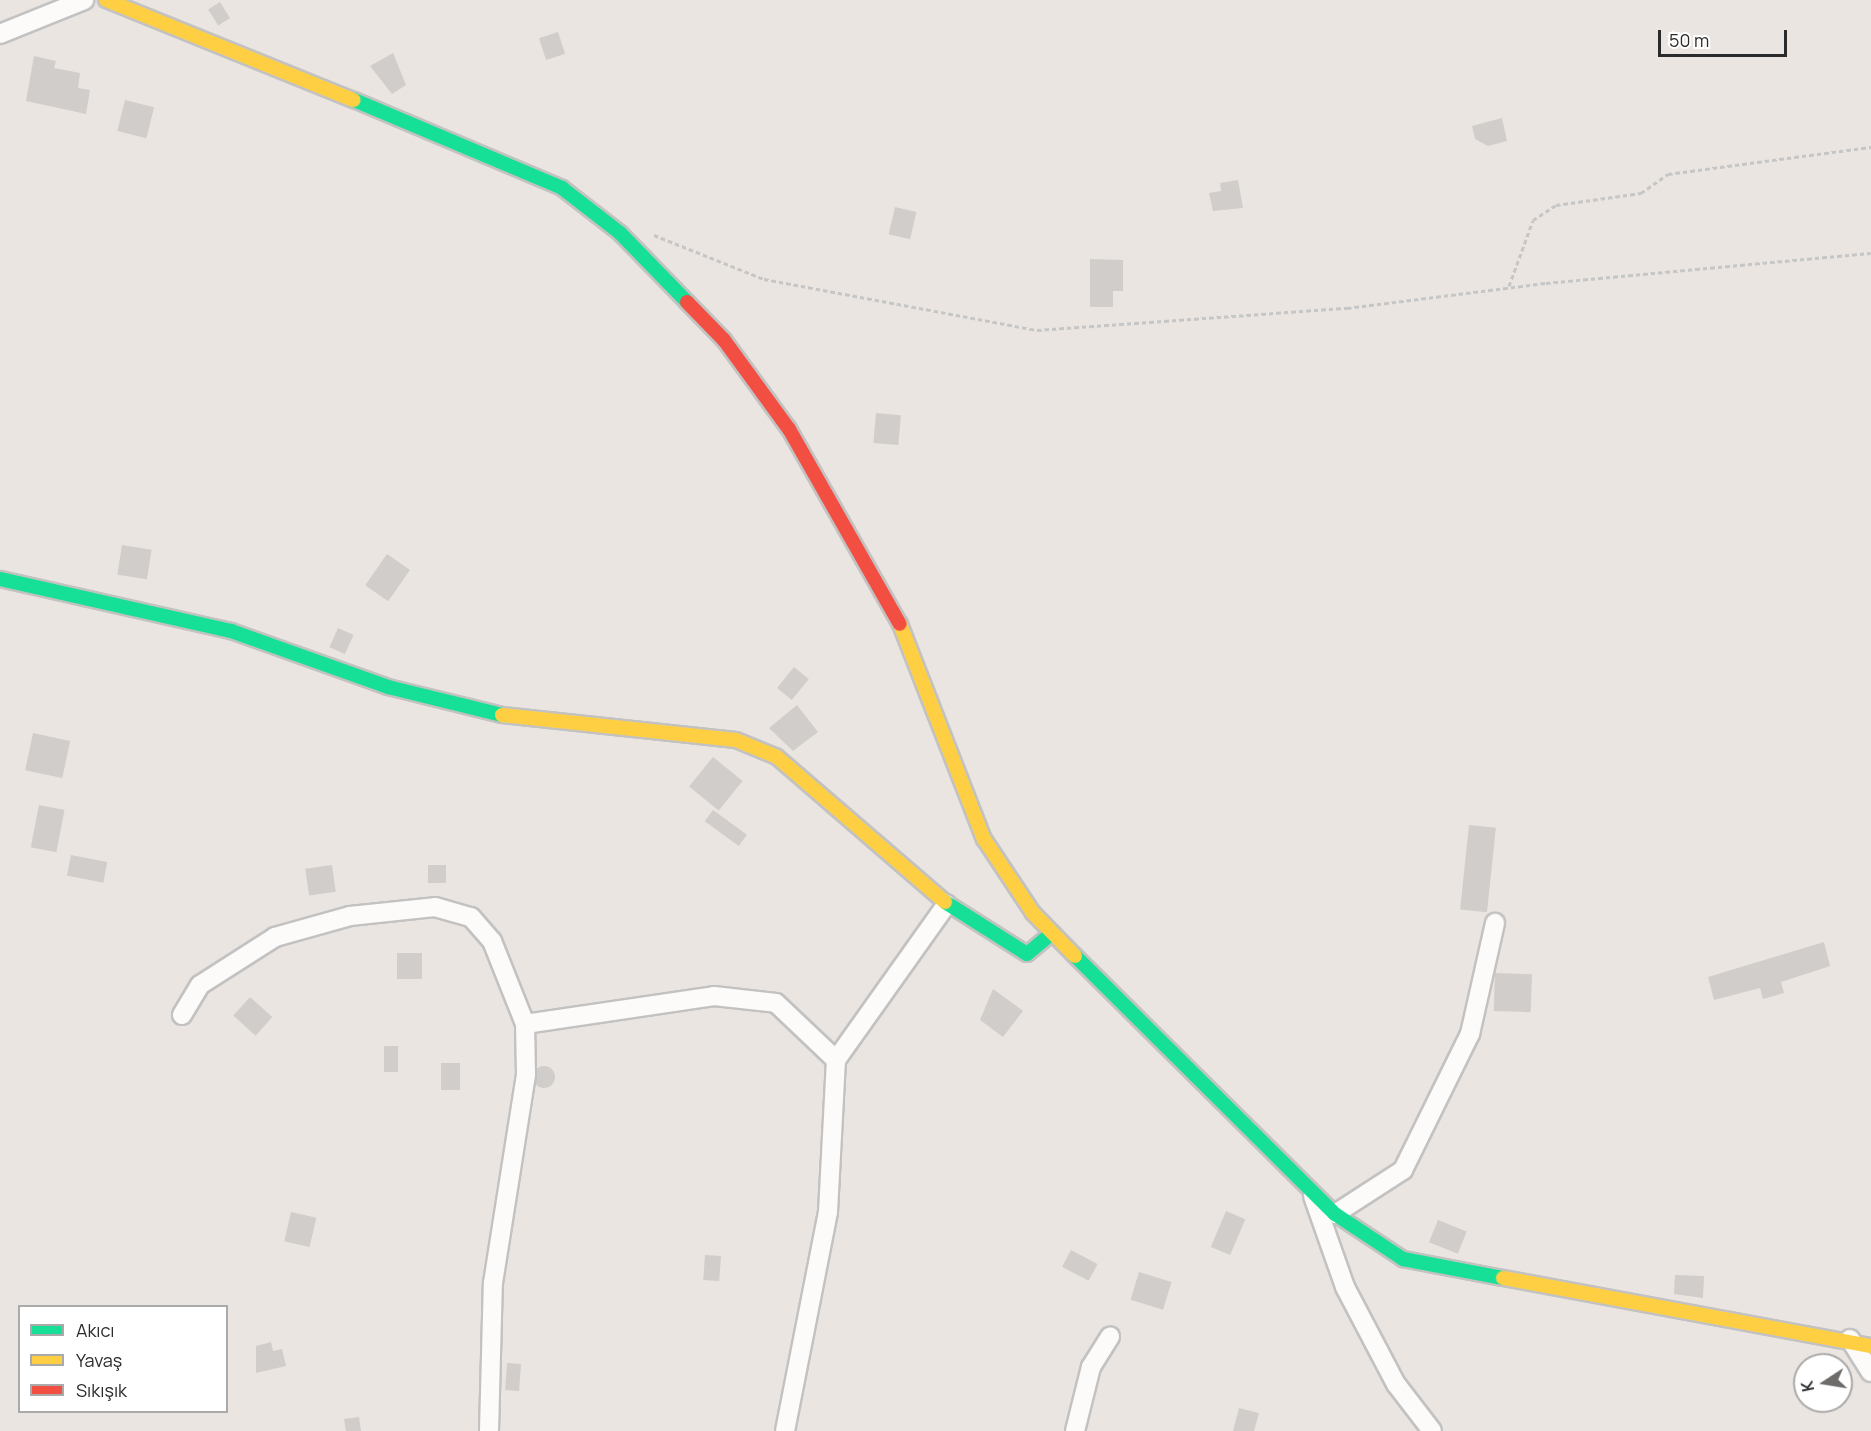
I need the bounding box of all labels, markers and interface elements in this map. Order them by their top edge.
scale bar [1661,18,1790,56]
text: 50 m [1669,28,1709,52]
legend [18,1305,228,1413]
text: Akıcı [76,1318,114,1342]
text: Yavaş [76,1348,122,1372]
north arrow [1793,1353,1853,1413]
text: Sıkışık [76,1378,127,1402]
text: K [1796,1379,1819,1394]

